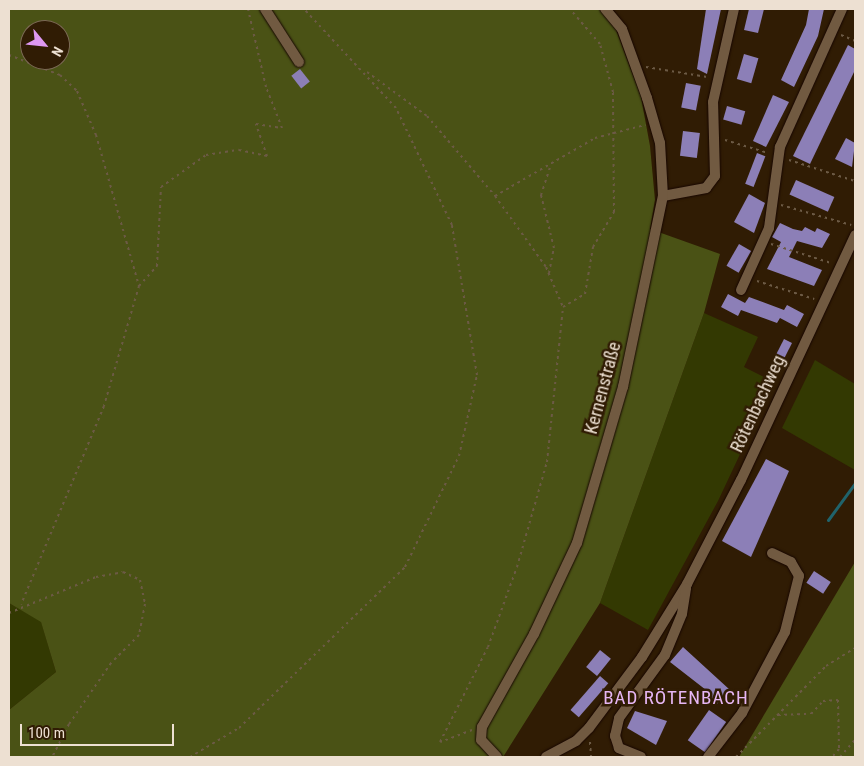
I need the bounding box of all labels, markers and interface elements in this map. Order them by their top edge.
north arrow [20,20,70,70]
text: N [48,44,66,59]
street label: Kernenstraße [580,340,626,436]
street label: Rötenbachweg [726,352,790,456]
district label: BAD RÖTENBACH [602,687,750,709]
scale bar [22,714,176,746]
text: 100 m [28,724,65,742]

